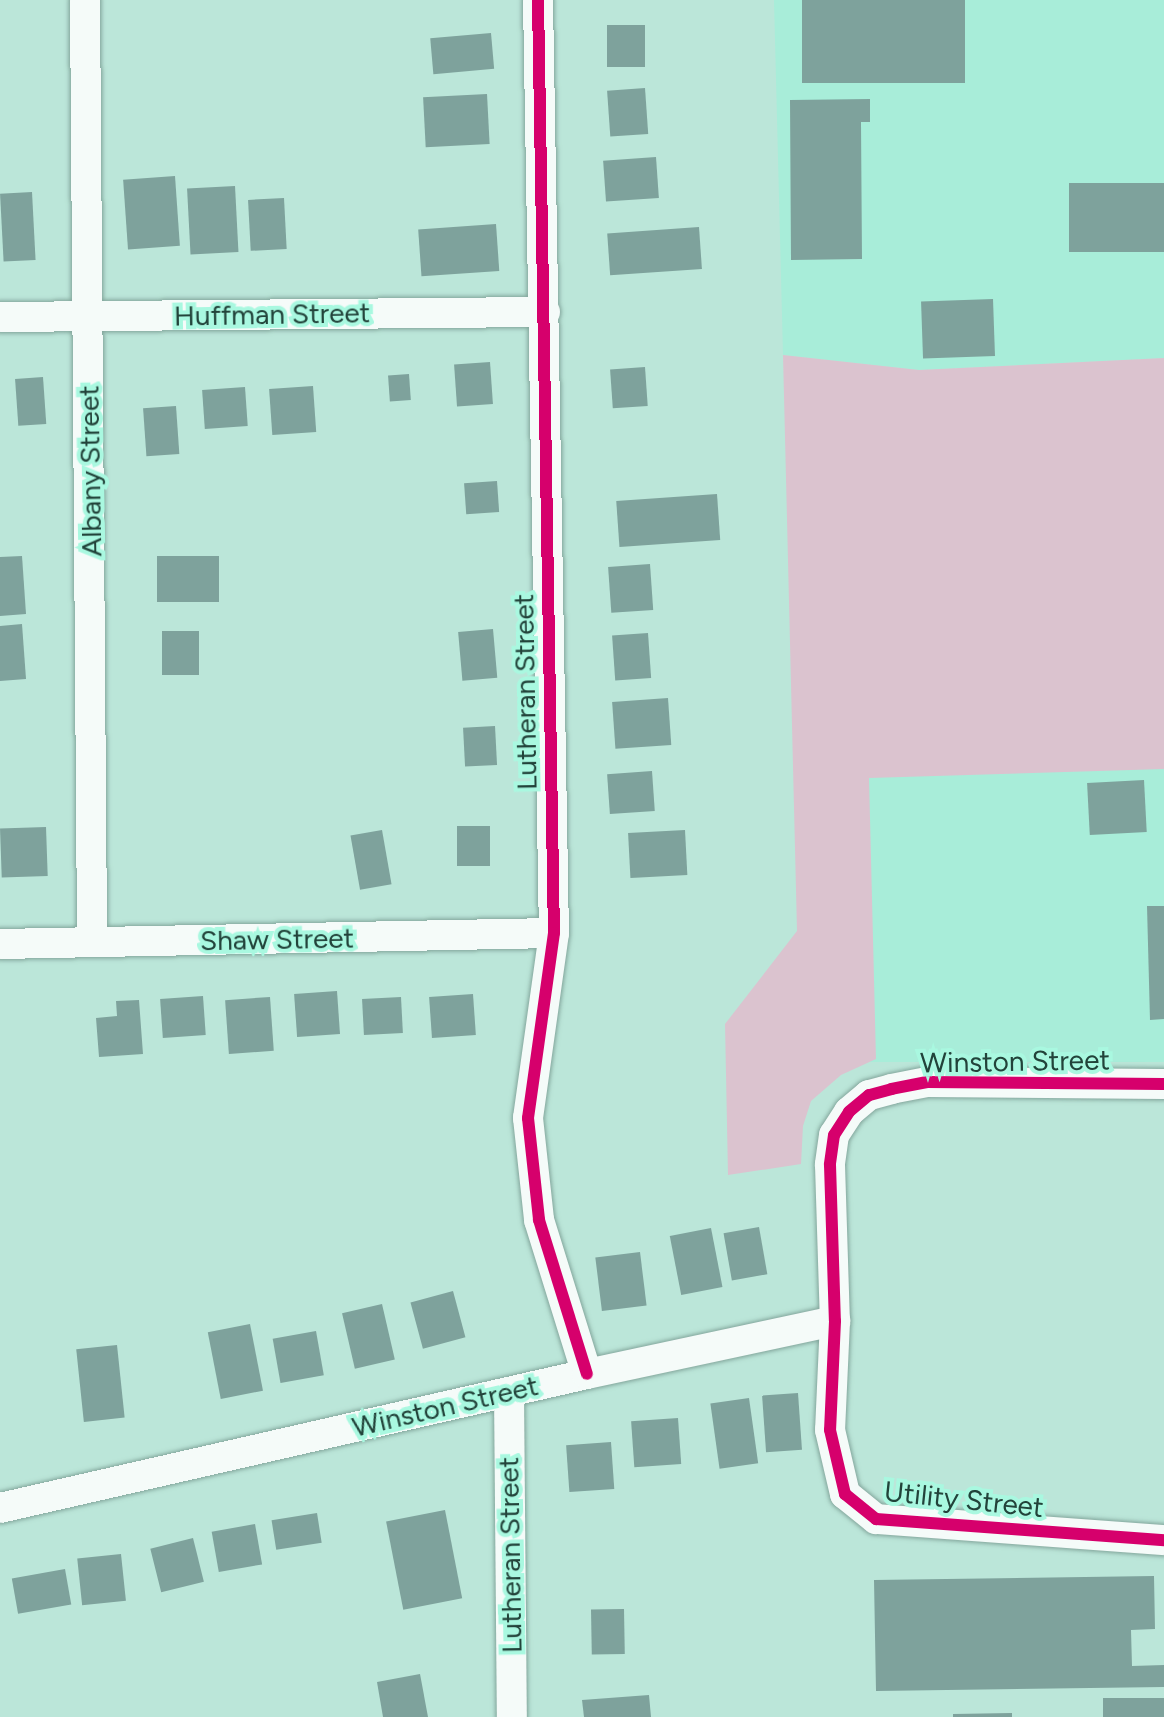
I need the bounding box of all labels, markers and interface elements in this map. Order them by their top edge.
street label: Huffman Street [174,295,370,333]
street label: Albany Street [72,385,108,557]
street label: Lutheran Street [506,594,544,790]
street label: Shaw Street [200,921,354,957]
street label: Winston Street [920,1043,1110,1079]
street label: Winston Street [349,1368,541,1444]
street label: Lutheran Street [491,1457,529,1653]
street label: Utility Street [883,1474,1045,1524]

